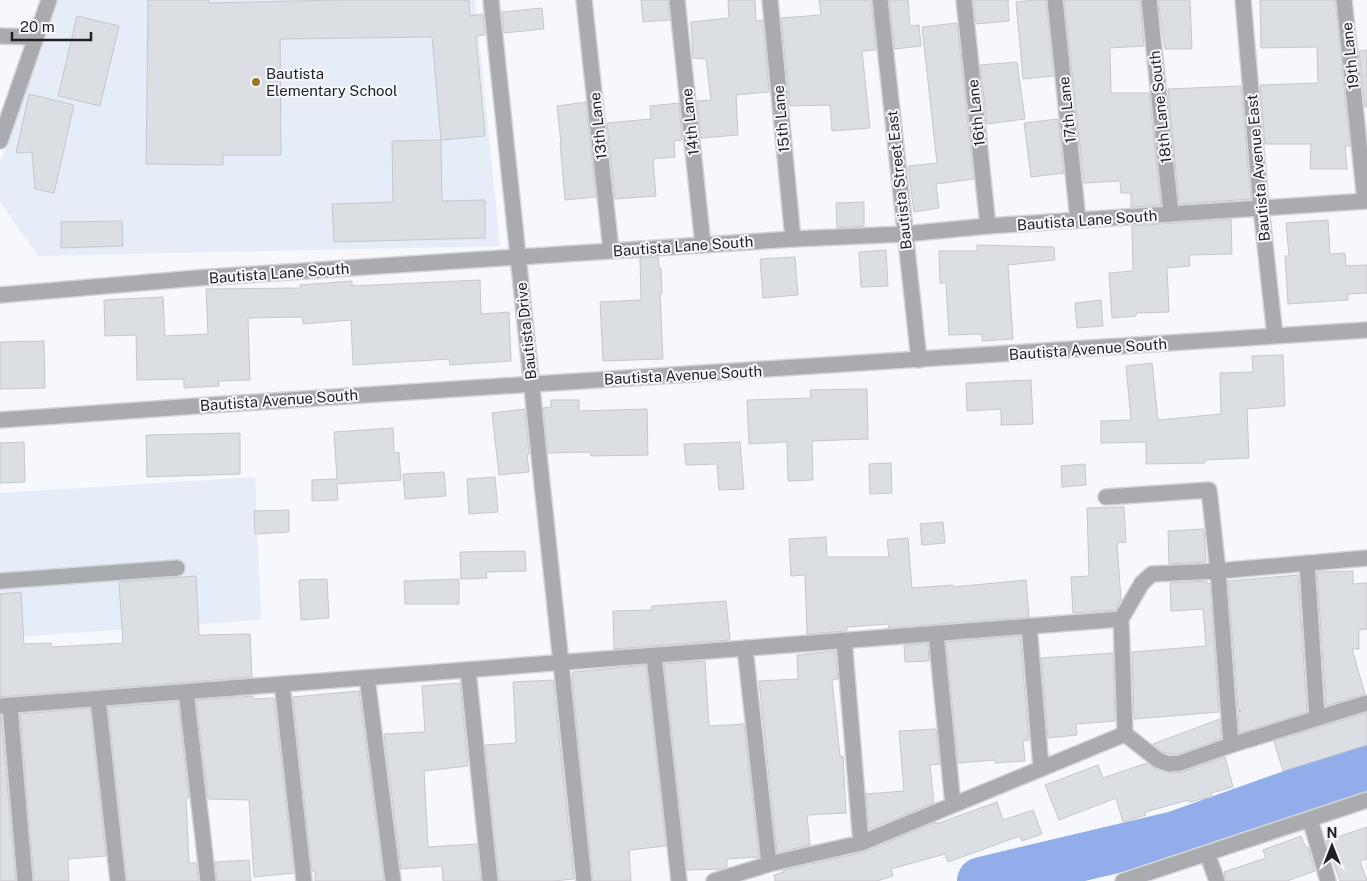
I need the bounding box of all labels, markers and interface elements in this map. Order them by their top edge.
scale bar [12,10,91,42]
text: 20 m [20,18,55,35]
street label: 19th Lane [1338,22,1362,90]
street label: 18th Lane South [1146,50,1174,164]
place label: Bautista Elementary School [266,65,398,99]
marker: Bautista Elementary School [250,76,262,88]
street label: 17th Lane [1055,76,1079,144]
street label: 16th Lane [964,79,988,147]
street label: 15th Lane [770,85,792,153]
street label: 14th Lane [678,88,702,156]
street label: 13th Lane [586,92,610,160]
street label: Bautista Avenue East [1243,94,1273,242]
street label: Bautista Street East [883,109,915,250]
street label: Bautista Lane South [1016,207,1158,233]
street label: Bautista Lane South [612,233,754,259]
street label: Bautista Lane South [208,260,350,286]
street label: Bautista Drive [512,282,540,380]
street label: Bautista Avenue South [1008,335,1168,363]
street label: Bautista Avenue South [603,362,763,388]
street label: Bautista Avenue South [199,386,359,414]
north arrow [1307,821,1357,871]
text: N [1327,825,1337,841]

